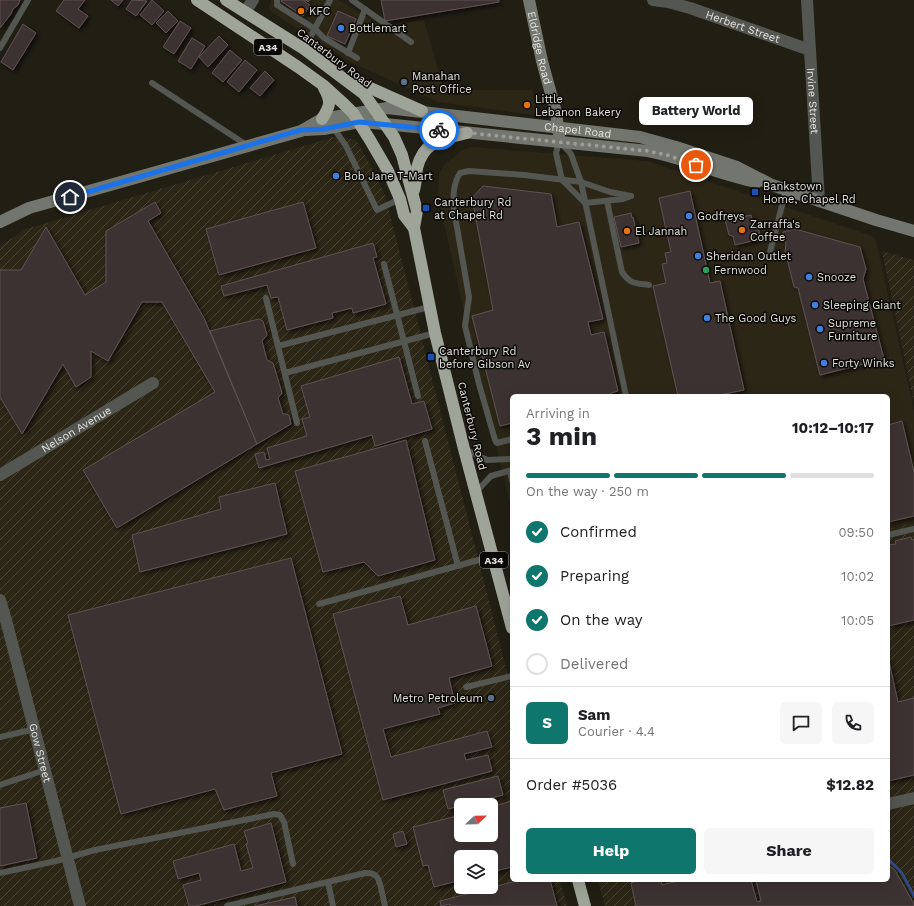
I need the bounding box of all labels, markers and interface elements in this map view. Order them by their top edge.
place label: KFC [309,5,331,18]
marker: KFC [296,6,306,16]
street label: Herbert Street [704,8,782,46]
street label: Eldridge Road [525,10,555,86]
place label: Bottlemart [349,22,407,35]
marker: Bottlemart [336,23,346,33]
street label: Canterbury Road [294,26,374,90]
road number: A34 [254,39,282,55]
street label: Irvine Street [805,67,822,135]
place label: Manahan Post Office [412,70,472,96]
marker: Manahan Post Office [399,77,409,87]
place label: Little Lebanon Bakery [535,93,621,119]
callout: Battery World [639,97,753,125]
marker: Little Lebanon Bakery [522,100,532,110]
text: Battery World [652,103,740,118]
courier [419,110,459,150]
icon: bike [428,119,450,141]
street label: Chapel Road [543,120,612,140]
pin [679,148,713,182]
icon: bag [685,154,707,176]
place label: Bob Jane T-Mart [344,170,433,183]
marker: Bob Jane T-Mart [331,171,341,181]
pin [53,180,87,214]
place label: Bankstown Home, Chapel Rd [763,180,856,206]
icon: home [59,186,81,208]
marker: Bankstown Home, Chapel Rd [750,187,760,197]
place label: Canterbury Rd at Chapel Rd [434,196,511,222]
marker: Canterbury Rd at Chapel Rd [421,203,431,213]
place label: Godfreys [697,210,745,223]
marker: Godfreys [684,211,694,221]
place label: Zarraffa's Coffee [750,218,801,244]
place label: El Jannah [635,225,687,238]
marker: Zarraffa's Coffee [737,225,747,235]
marker: El Jannah [622,226,632,236]
place label: Sheridan Outlet [706,250,791,263]
marker: Sheridan Outlet [693,251,703,261]
place label: Fernwood [714,264,767,277]
marker: Fernwood [701,265,711,275]
place label: Snooze [817,271,856,284]
marker: Snooze [804,272,814,282]
place label: Sleeping Giant [823,299,901,312]
marker: Sleeping Giant [810,300,820,310]
place label: The Good Guys [715,312,796,325]
marker: The Good Guys [702,313,712,323]
place label: Supreme Furniture [828,317,877,343]
marker: Supreme Furniture [815,324,825,334]
place label: Canterbury Rd before Gibson Av [439,345,531,371]
marker: Canterbury Rd before Gibson Av [426,352,436,362]
place label: Forty Winks [832,357,895,370]
marker: Forty Winks [819,358,829,368]
street label: Canterbury Road [455,381,489,471]
street label: Nelson Avenue [39,403,114,455]
text: Arriving in [526,406,590,421]
text: 10:12–10:17 [792,419,874,437]
text: 3 min [526,421,597,451]
text: On the way · 250 m [526,484,649,499]
icon: check [526,521,548,543]
text: Confirmed [560,523,637,541]
text: 09:50 [838,525,874,540]
road number: A34 [480,552,508,568]
icon: check [526,565,548,587]
text: Preparing [560,567,629,585]
text: 10:02 [841,569,874,584]
icon: check [526,609,548,631]
text: On the way [560,611,642,629]
text: 10:05 [841,613,874,628]
text: Delivered [560,655,628,673]
place label: Metro Petroleum [393,692,483,705]
marker: Metro Petroleum [486,693,496,703]
button: chat [780,702,822,744]
button: phone [832,702,874,744]
text: Sam [578,706,610,724]
text: S [542,714,552,732]
street label: Gow Street [27,722,54,784]
text: Courier · 4.4 [578,724,655,739]
text: Order #5036 [526,776,617,794]
text: $12.82 [826,776,874,794]
north arrow [454,798,498,842]
map controls [454,798,498,894]
button: Help [526,828,696,874]
button: Share [704,828,874,874]
button: layers [454,850,498,894]

